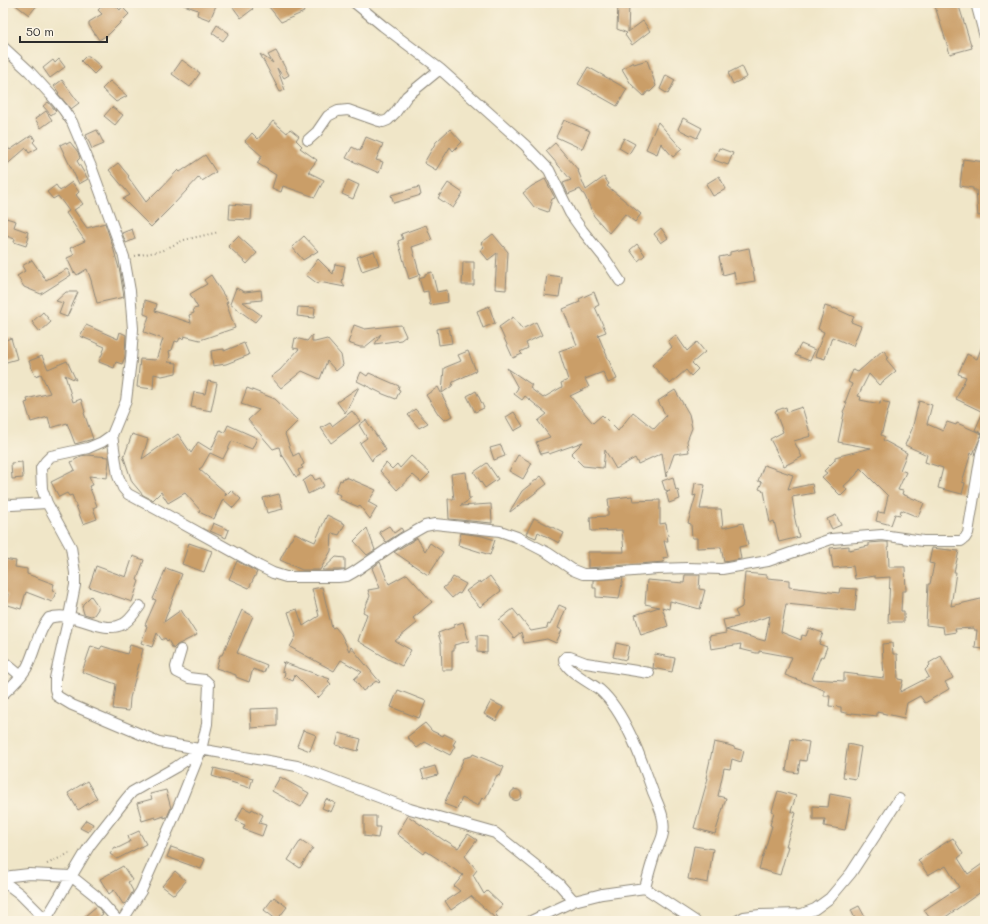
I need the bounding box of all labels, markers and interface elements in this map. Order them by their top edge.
scale bar [20,18,107,44]
text: 50 m [26,23,54,39]

